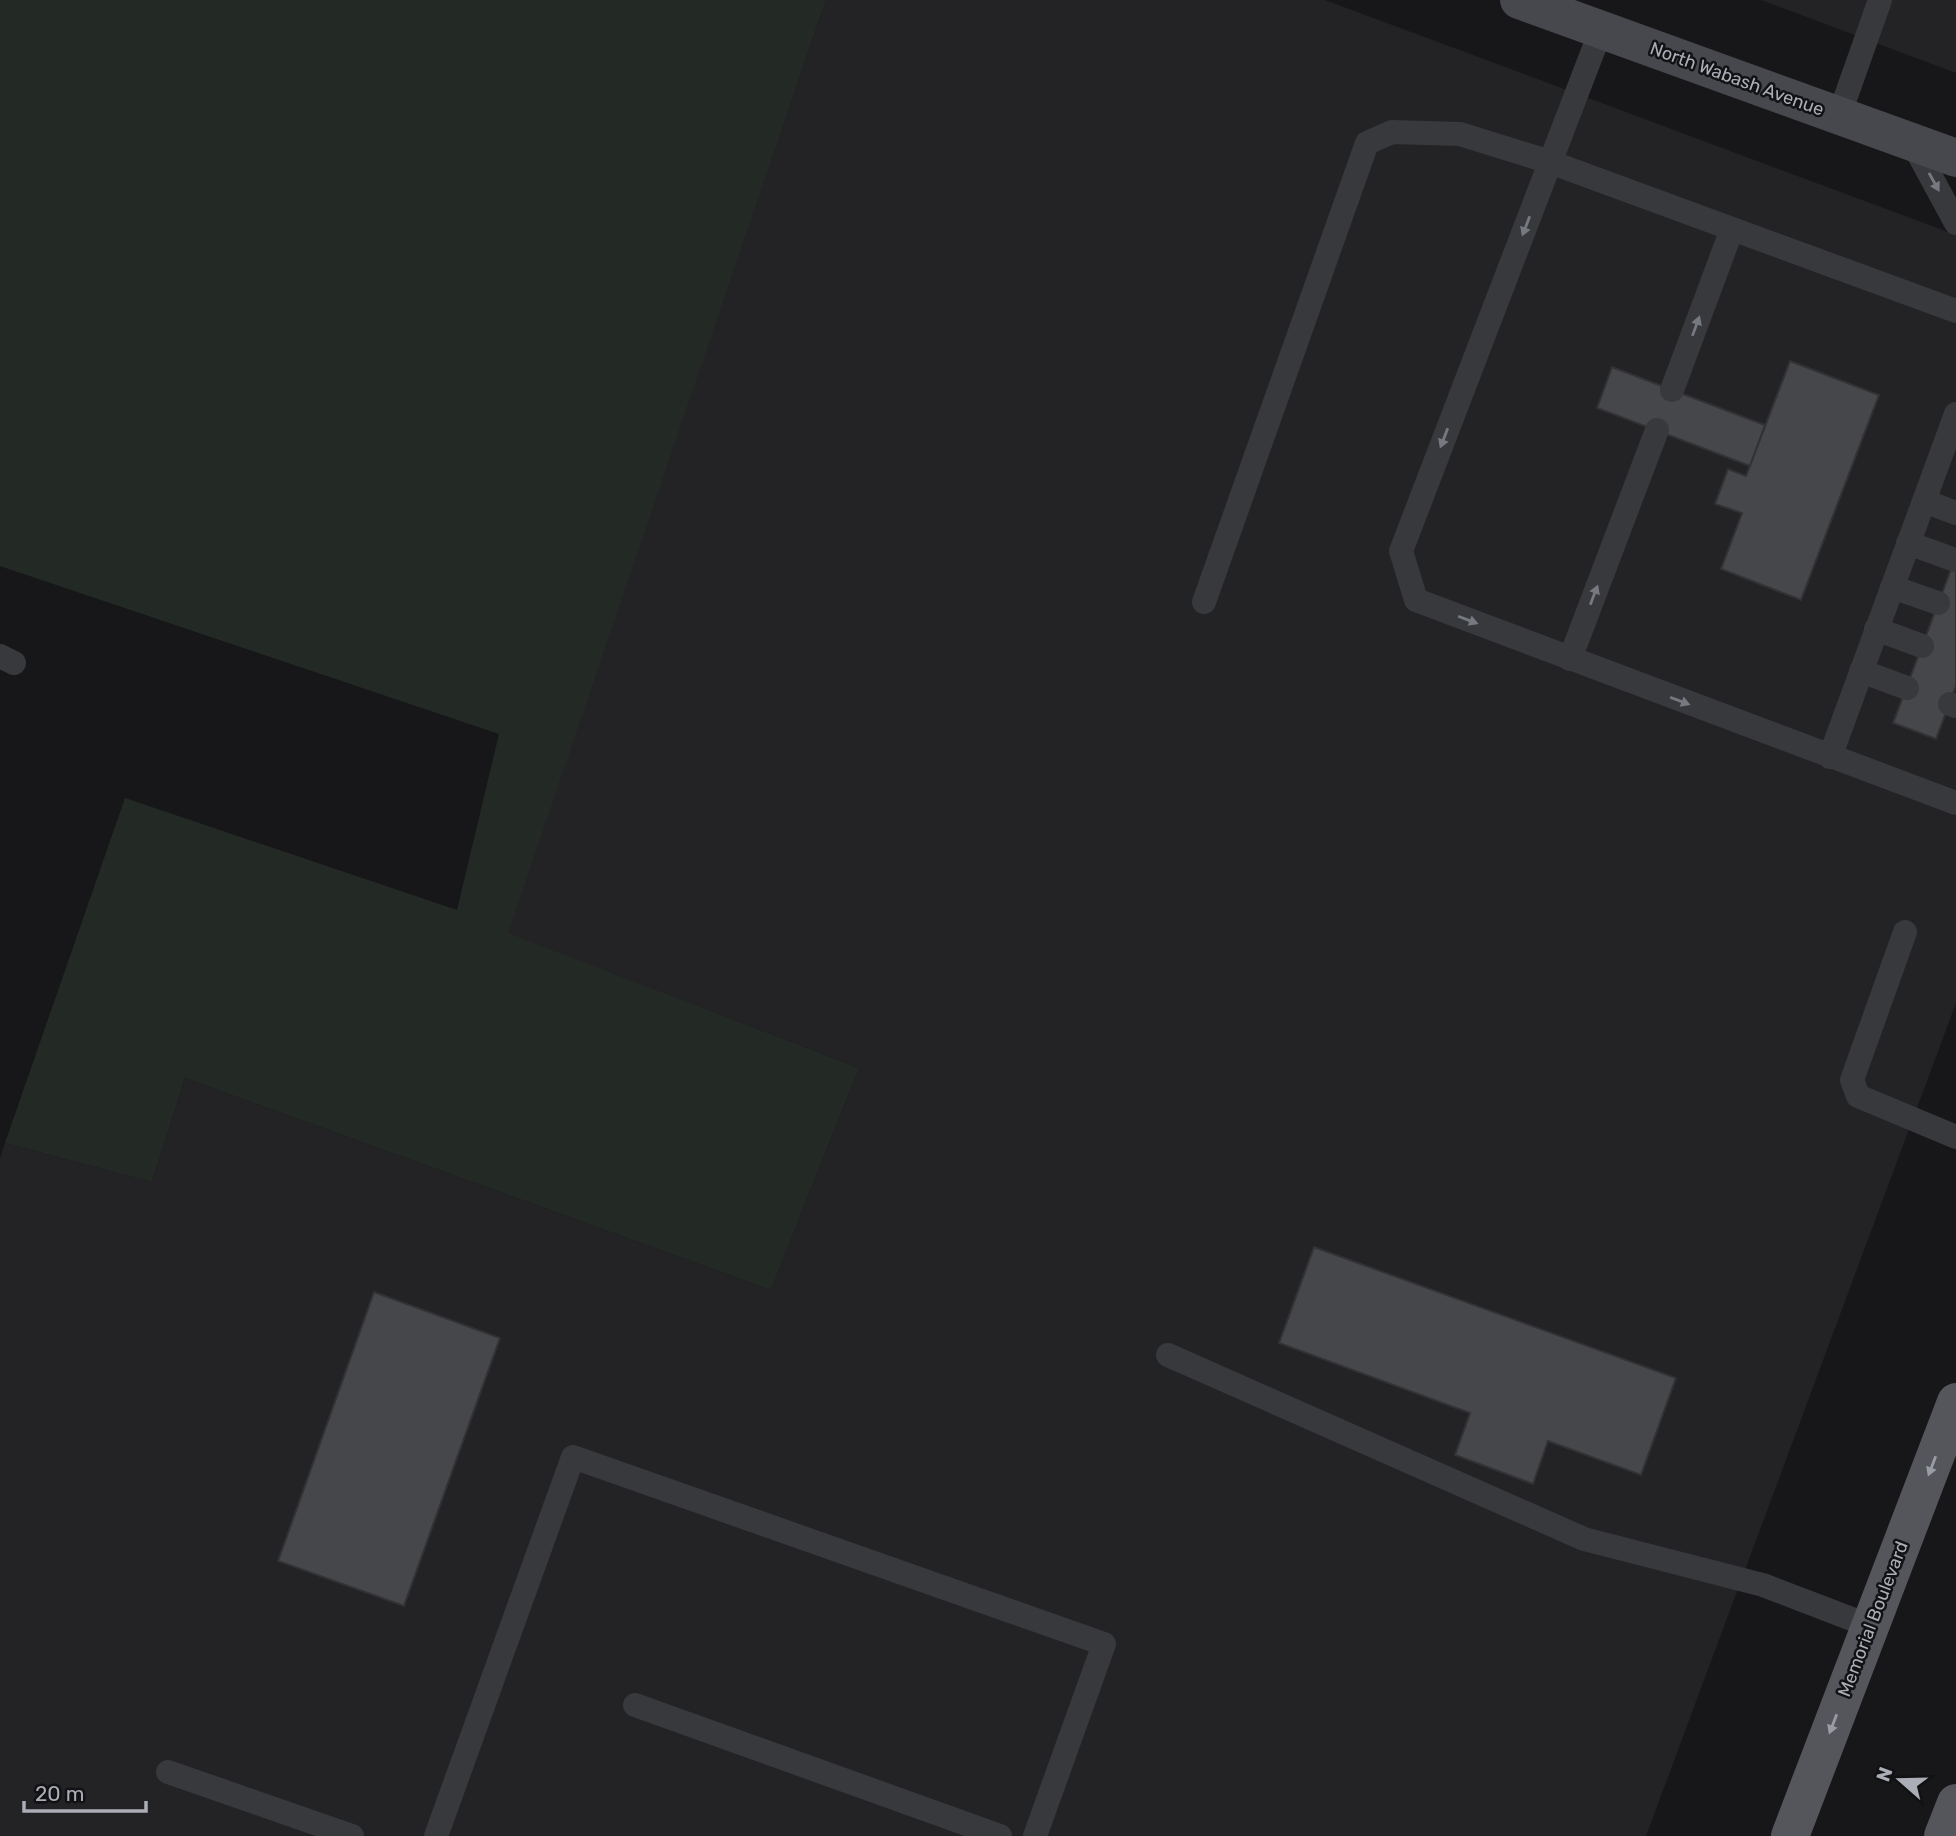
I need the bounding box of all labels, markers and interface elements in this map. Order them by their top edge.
street label: North Wabash Avenue [1647,37,1827,121]
one-way arrow [1928,173,1940,192]
one-way arrow [1520,216,1531,237]
one-way arrow [1691,316,1702,337]
one-way arrow [1438,428,1449,449]
one-way arrow [1589,585,1600,606]
one-way arrow [1457,614,1478,625]
one-way arrow [1670,695,1691,706]
one-way arrow [1926,1455,1937,1476]
street label: Memorial Boulevard [1833,1538,1913,1700]
one-way arrow [1827,1713,1838,1734]
north arrow [1865,1745,1935,1815]
text: N [1871,1764,1898,1785]
scale bar [24,1770,147,1814]
text: 20 m [35,1781,84,1806]

